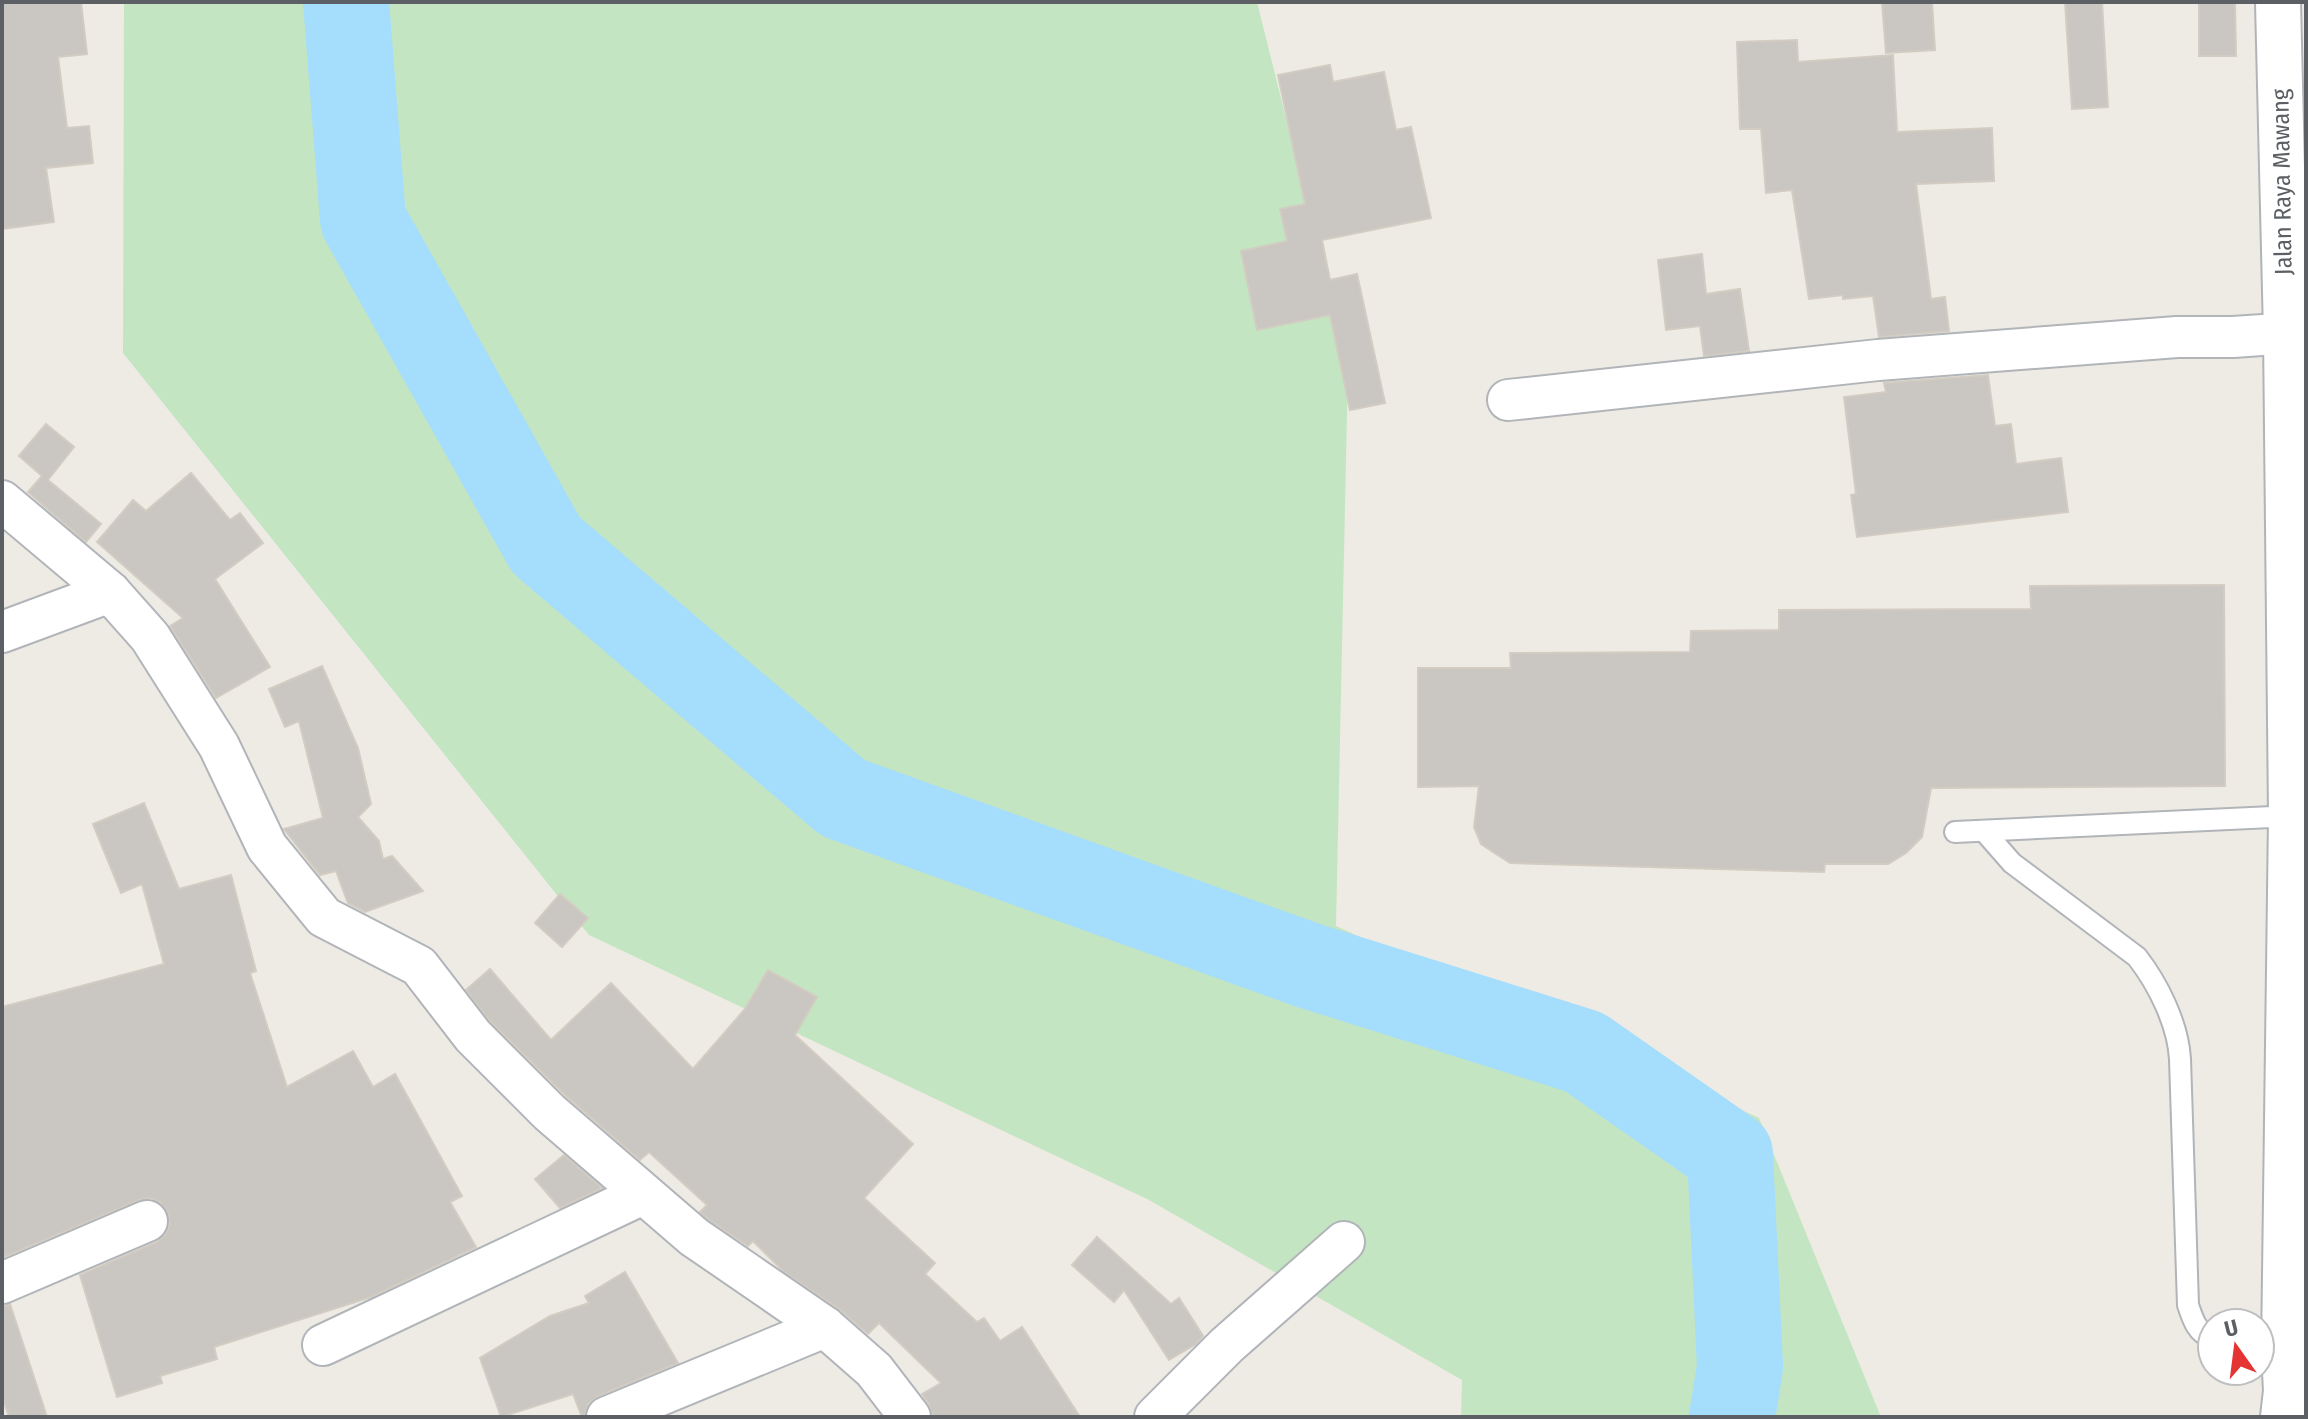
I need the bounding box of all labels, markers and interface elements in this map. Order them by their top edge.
street label: Jalan Raya Mawang [2266,88,2298,275]
north arrow [2196,1307,2276,1387]
text: U [2222,1313,2241,1343]

